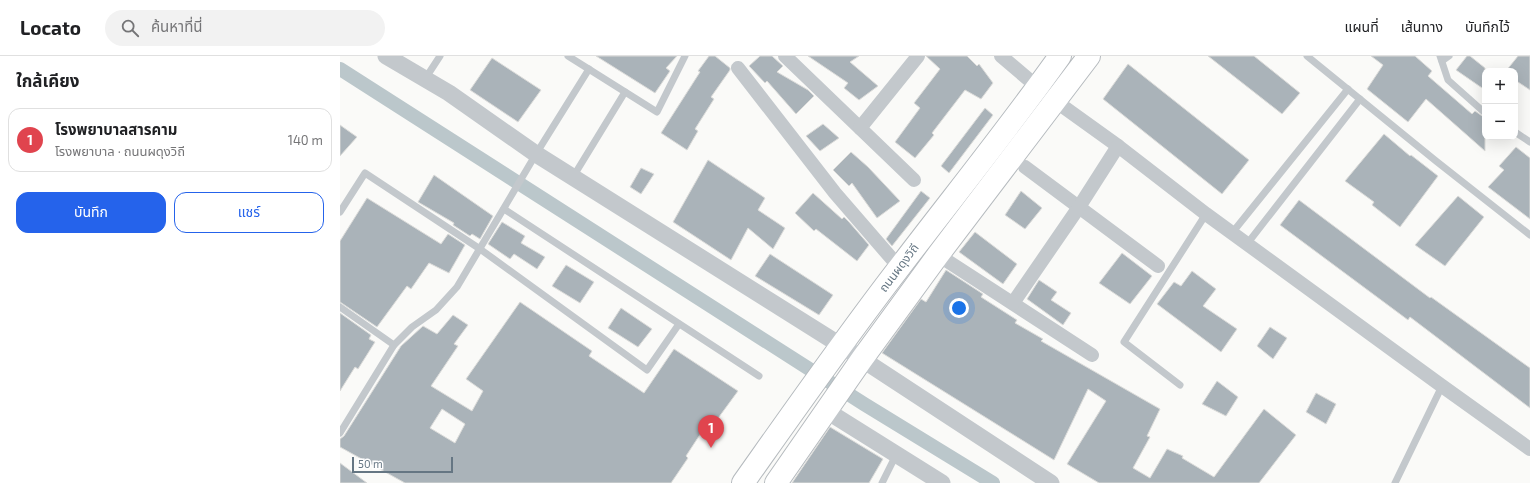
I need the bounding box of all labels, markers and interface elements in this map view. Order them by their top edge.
search box [105,10,385,46]
text: Locato [20,16,81,39]
icon: search [119,17,141,39]
text: ค้นหาที่นี่ [151,17,203,35]
text: แผนที่ [1345,18,1379,35]
text: เส้นทาง [1401,18,1443,35]
text: บันทึกไว้ [1465,18,1510,35]
map controls [1482,68,1518,140]
button: + [1482,68,1518,104]
text: ใกล้เคียง [16,70,79,90]
button: − [1482,104,1518,140]
text: โรงพยาบาลสารคาม [55,120,178,138]
text: 1 [27,132,33,148]
text: 140 m [288,132,323,148]
text: โรงพยาบาล · ถนนผดุงวิถี [55,143,185,159]
button: บันทึก [16,192,166,233]
button: แชร์ [174,192,324,233]
street label: ถนนผดุงวิถี [876,241,922,295]
your location [949,298,969,318]
pin: 1 [698,415,724,448]
scale bar [352,455,453,474]
text: 50 m [358,457,383,470]

